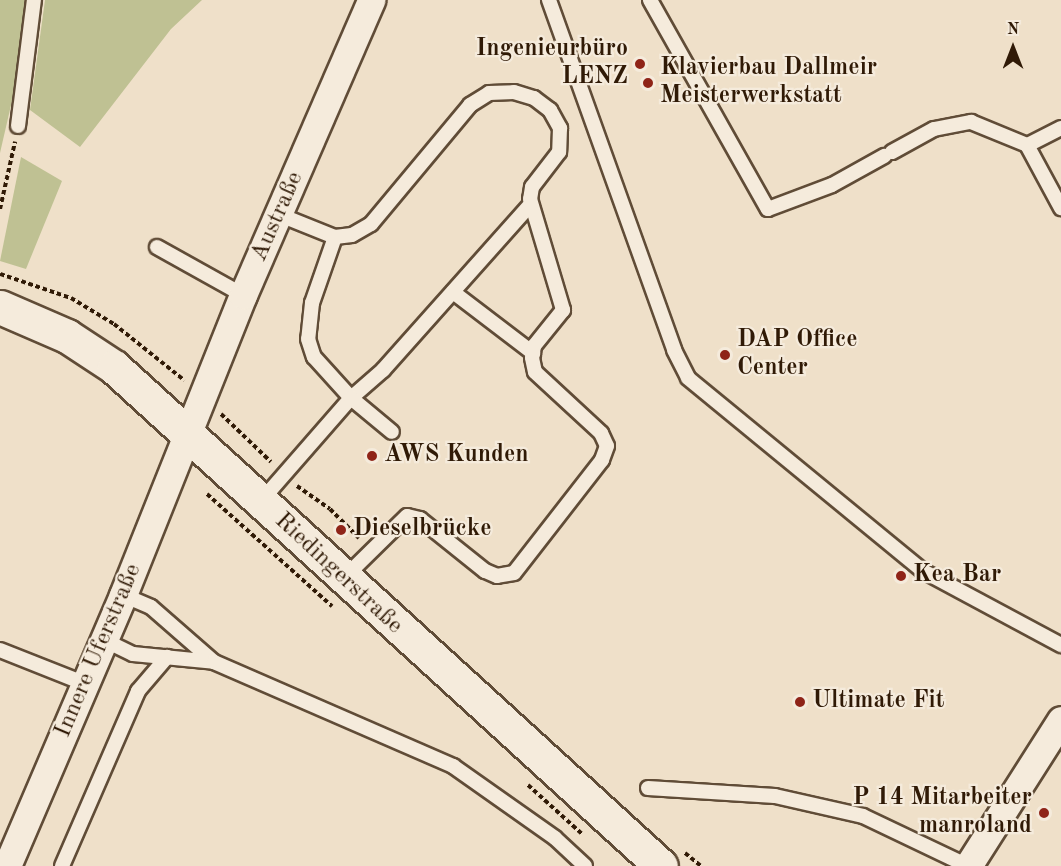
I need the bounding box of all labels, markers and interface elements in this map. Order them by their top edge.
north arrow [983,18,1043,78]
text: N [1007,22,1019,38]
place label: Ingenieurbüro LENZ [476,36,628,92]
place label: Klavierbau Dallmeir Meisterwerkstatt [660,55,877,111]
marker: Ingenieurbüro LENZ [633,57,647,71]
marker: Klavierbau Dallmeir Meisterwerkstatt [641,76,655,90]
street label: Austraße [245,168,311,266]
place label: DAP Office Center [737,327,858,383]
marker: DAP Office Center [718,348,732,362]
place label: AWS Kunden [384,442,529,470]
marker: AWS Kunden [365,449,379,463]
street label: Riedingerstraße [268,507,408,641]
place label: Dieselbrücke [353,516,492,544]
marker: Dieselbrücke [334,523,348,537]
street label: Innere Uferstraße [49,560,149,742]
place label: Kea Bar [913,562,1001,590]
marker: Kea Bar [894,569,908,583]
place label: Ultimate Fit [812,688,944,716]
marker: Ultimate Fit [793,695,807,709]
place label: P 14 Mitarbeiter manroland [852,785,1032,841]
marker: P 14 Mitarbeiter manroland [1037,806,1051,820]

